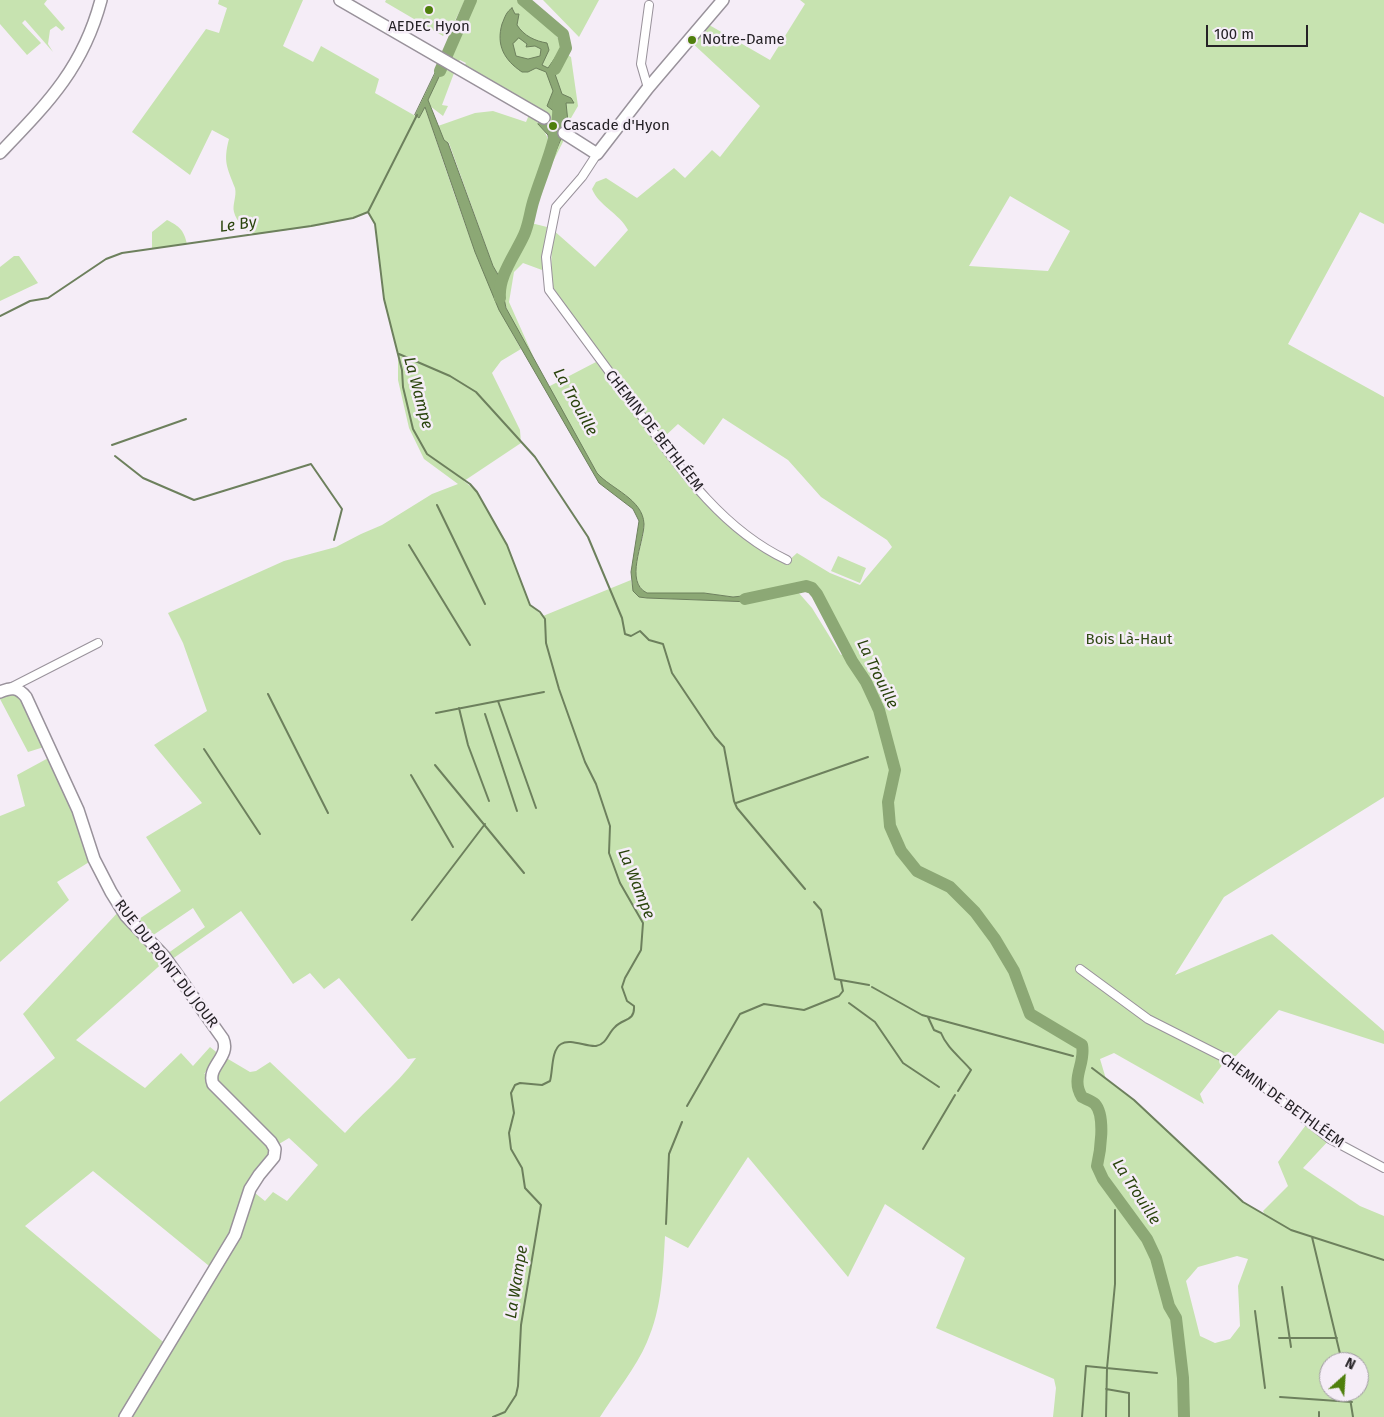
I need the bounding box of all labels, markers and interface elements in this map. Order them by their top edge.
marker: AEDEC Hyon [423,4,435,16]
scale bar [1209,15,1312,47]
place label: AEDEC Hyon [388,18,470,36]
text: 100 m [1214,25,1254,43]
place label: Notre-Dame [702,31,785,49]
marker: Notre-Dame [686,34,698,46]
place label: Cascade d'Hyon [563,117,670,135]
marker: Cascade d'Hyon [547,120,559,132]
water label: Le By [218,213,258,237]
water label: La Wampe [399,355,437,431]
water label: La Trouille [549,365,601,439]
street label: CHEMIN DE BETHLÉEM [601,367,707,495]
park label: Bois Là-Haut [1086,631,1172,649]
water label: La Trouille [852,636,902,712]
water label: La Wampe [613,846,659,922]
street label: RUE DU POINT DU JOUR [110,896,222,1032]
street label: CHEMIN DE BETHLÉEM [1216,1050,1348,1152]
water label: La Trouille [1108,1156,1164,1228]
water label: La Wampe [502,1244,532,1320]
north arrow [1319,1352,1369,1402]
text: N [1342,1354,1358,1374]

